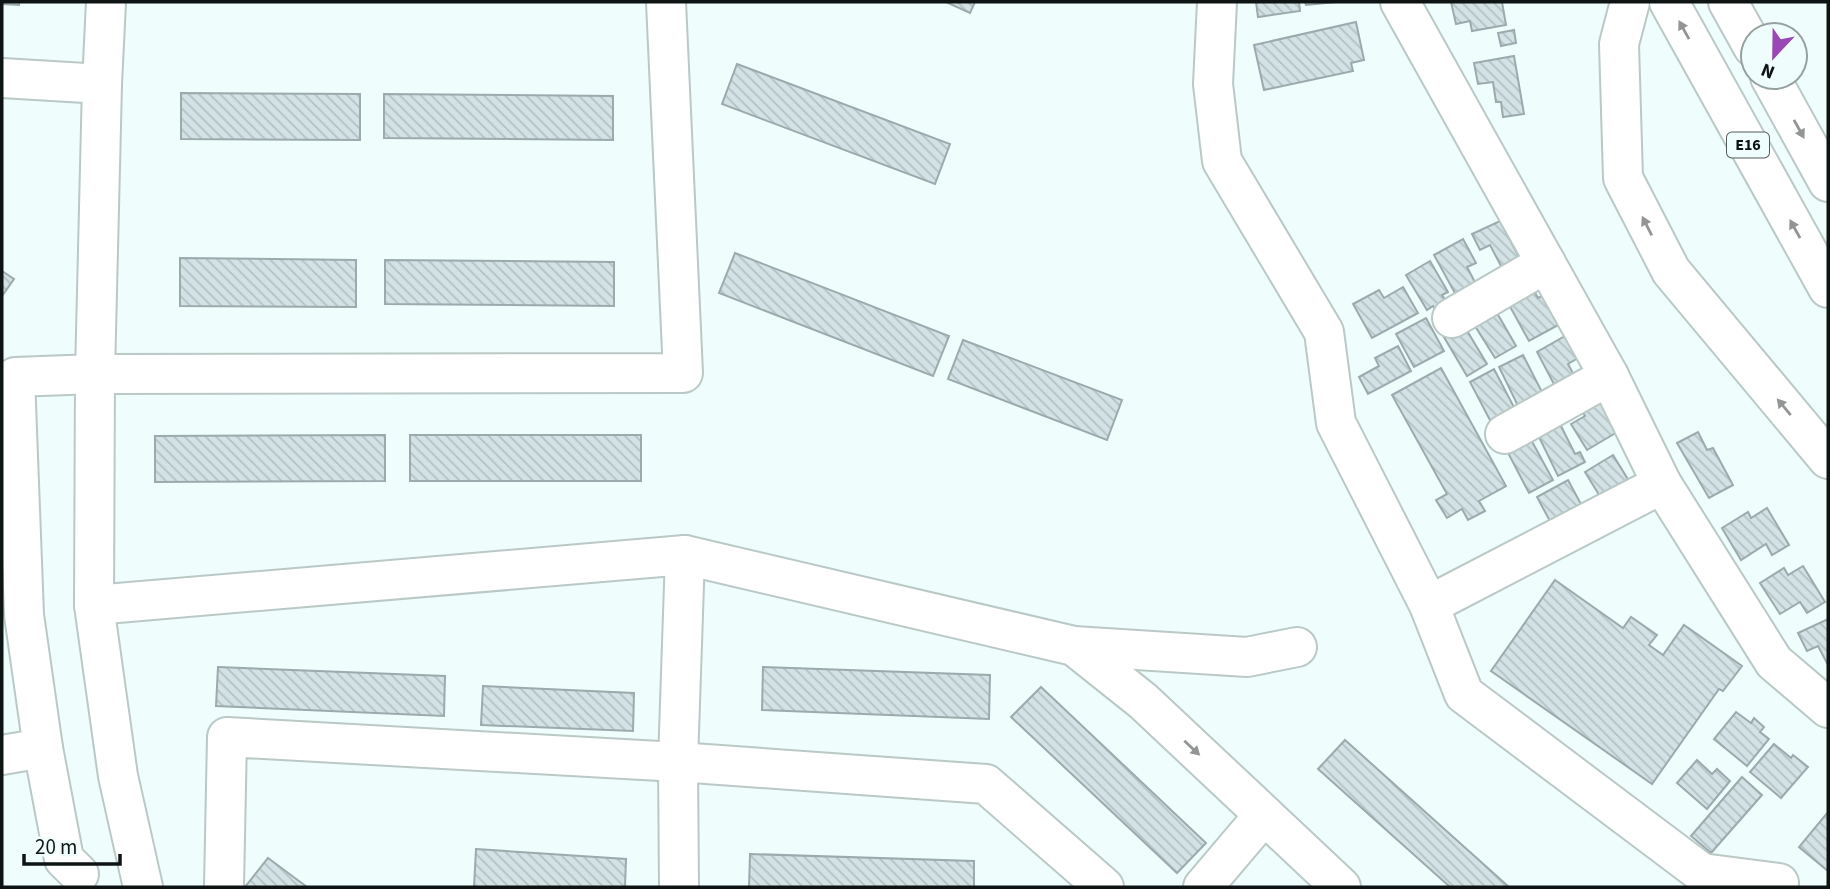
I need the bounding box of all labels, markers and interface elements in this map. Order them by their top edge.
one-way arrow [1678,20,1690,39]
north arrow [1739,21,1809,91]
text: N [1757,55,1779,85]
one-way arrow [1793,120,1805,139]
road number: E16 [1727,132,1769,158]
one-way arrow [1642,216,1653,236]
one-way arrow [1789,219,1801,238]
one-way arrow [1777,398,1792,416]
one-way arrow [1183,740,1201,756]
scale bar [24,822,121,866]
text: 20 m [35,832,77,862]

